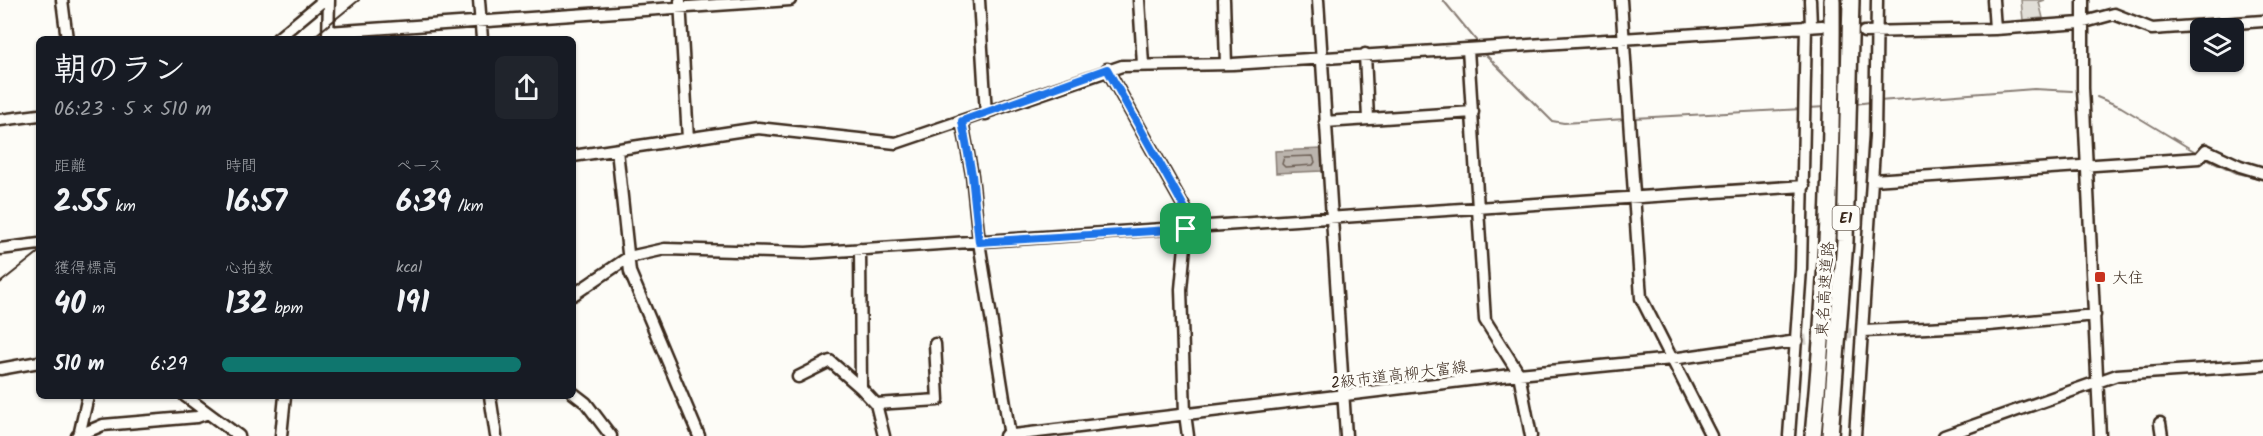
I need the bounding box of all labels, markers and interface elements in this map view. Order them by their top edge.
map controls [2190,18,2244,72]
button: layers [2190,18,2244,72]
text: 朝のラン [54,45,186,98]
button: share [495,56,558,119]
text: 06:23 · 5 × 510 m [54,94,211,126]
text: 距離 [54,154,86,179]
text: 時間 [225,154,257,179]
text: ペース [396,154,443,179]
text: 2.55 [54,179,109,227]
text: 16:57 [225,179,287,227]
text: 6:39 [396,179,451,227]
text: km [109,194,136,219]
text: /km [451,194,484,219]
pin [1160,203,1211,254]
road number: E1 [1832,206,1860,230]
icon: arrive [1169,212,1202,245]
street label: 東名高速道路 [1810,240,1841,338]
text: kcal [396,255,422,280]
text: 獲得標高 [54,256,118,281]
text: 心拍数 [225,256,273,281]
place label: 大住 [2112,266,2144,291]
marker: 大住 [2093,270,2107,284]
text: 191 [396,280,429,328]
text: 40 [54,281,86,329]
text: 132 [225,281,268,329]
text: m [86,296,105,321]
text: bpm [268,296,303,321]
text: 510 m [54,349,105,381]
text: 6:29 [150,349,187,381]
street label: 2級市道高柳大富線 [1330,355,1469,396]

